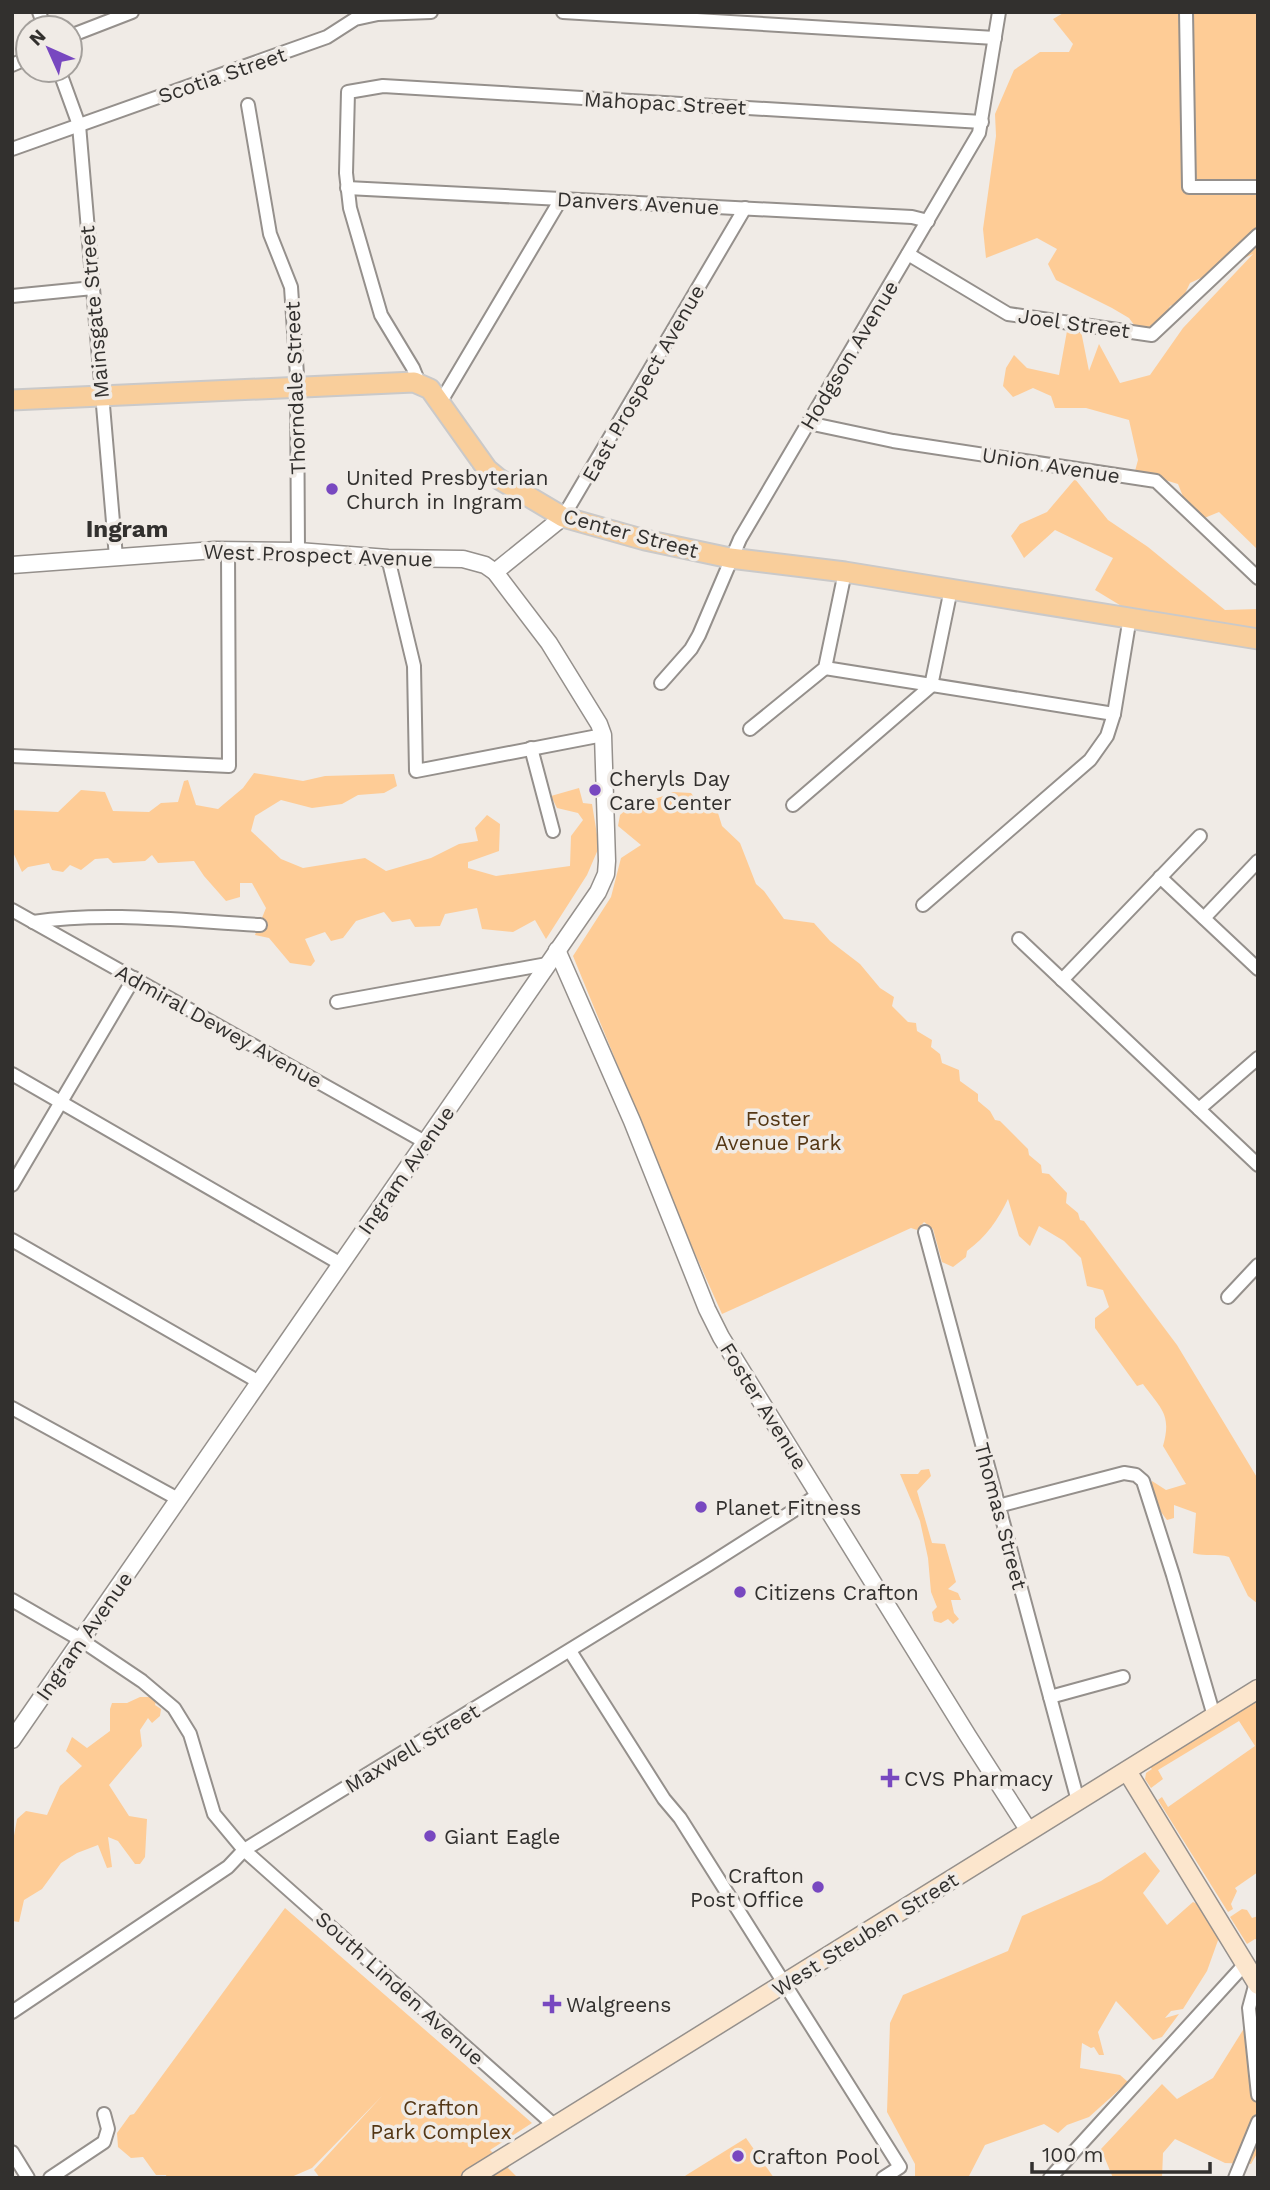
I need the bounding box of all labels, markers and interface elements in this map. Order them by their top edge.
north arrow [14,14,84,84]
text: N [24,24,50,50]
street label: Scotia Street [155,41,290,109]
street label: Mahopac Street [583,86,747,120]
street label: Danvers Avenue [556,186,720,220]
street label: Mainsgate Street [74,224,114,399]
street label: Hodgson Avenue [795,276,903,434]
street label: East Prospect Avenue [576,280,710,486]
street label: Thorndale Street [279,301,311,475]
street label: Joel Street [1017,303,1132,343]
street label: Union Avenue [980,442,1122,488]
place label: United Presbyterian Church in Ingram [346,465,548,514]
marker: United Presbyterian Church in Ingram [324,481,340,497]
street label: Center Street [561,503,701,563]
district label: Ingram [86,515,168,543]
street label: West Prospect Avenue [203,538,433,572]
place label: Cheryls Day Care Center [609,766,732,815]
marker: Cheryls Day Care Center [587,782,603,798]
street label: Admiral Dewey Avenue [111,959,327,1093]
street label: Ingram Avenue [352,1101,460,1239]
park label: Foster Avenue Park [715,1106,841,1155]
street label: Foster Avenue [715,1338,813,1474]
street label: Thomas Street [969,1440,1033,1592]
place label: Planet Fitness [715,1495,861,1520]
marker: Planet Fitness [693,1499,709,1515]
street label: Ingram Avenue [30,1567,138,1705]
place label: Citizens Crafton [754,1580,919,1605]
marker: Citizens Crafton [732,1584,748,1600]
street label: Maxwell Street [340,1698,484,1798]
place label: CVS Pharmacy [904,1766,1053,1791]
marker: CVS Pharmacy [882,1770,898,1786]
place label: Giant Eagle [444,1824,561,1849]
marker: Giant Eagle [422,1828,438,1844]
place label: Crafton Post Office [690,1863,804,1912]
street label: West Steuben Street [767,1866,963,2001]
marker: Crafton Post Office [810,1879,826,1895]
street label: South Linden Avenue [311,1906,489,2070]
place label: Walgreens [566,1992,671,2017]
marker: Walgreens [544,1996,560,2012]
park label: Crafton Park Complex [370,2095,512,2144]
scale bar [1032,2130,1210,2174]
text: 100 m [1042,2142,1104,2167]
place label: Crafton Pool [752,2144,880,2169]
marker: Crafton Pool [730,2148,746,2164]

